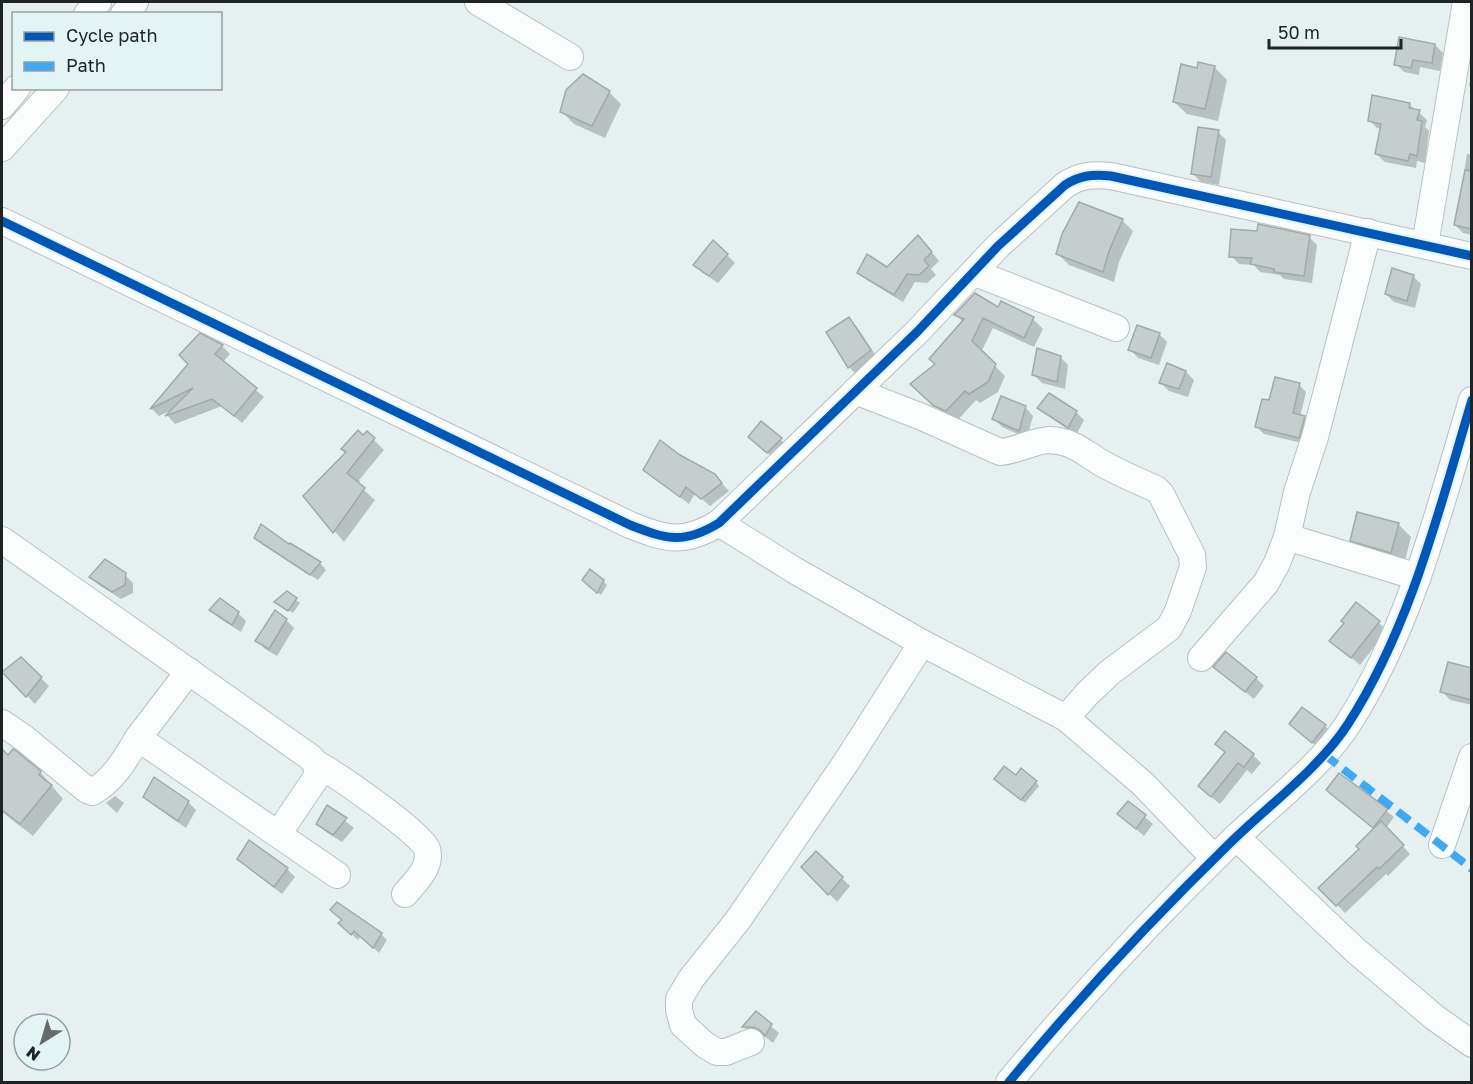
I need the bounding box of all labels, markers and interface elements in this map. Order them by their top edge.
legend [12,12,222,90]
scale bar [1269,12,1401,50]
text: 50 m [1278,21,1320,43]
text: Cycle path [66,24,158,46]
text: Path [66,54,106,76]
north arrow [12,1012,72,1072]
text: N [22,1042,44,1066]

